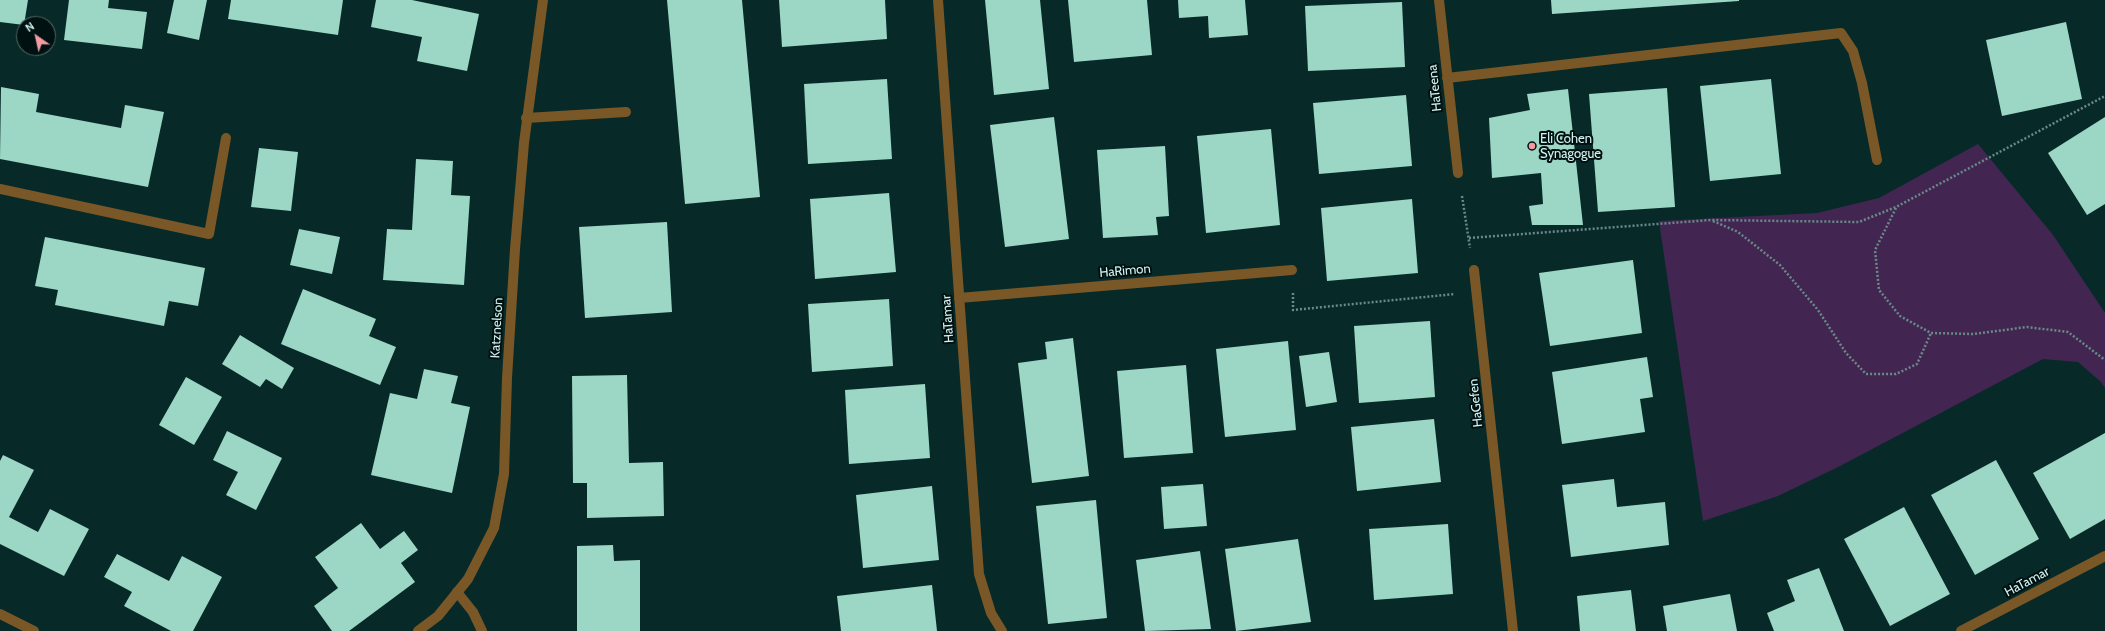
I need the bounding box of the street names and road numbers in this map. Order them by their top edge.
street label: HaTeena [1425,64,1445,112]
street label: HaRimon [1099,261,1151,281]
street label: HaTamar [939,294,957,344]
street label: Katznelson [488,297,506,359]
street label: HaGefen [1466,378,1486,428]
street label: HaTamar [2002,564,2052,600]

